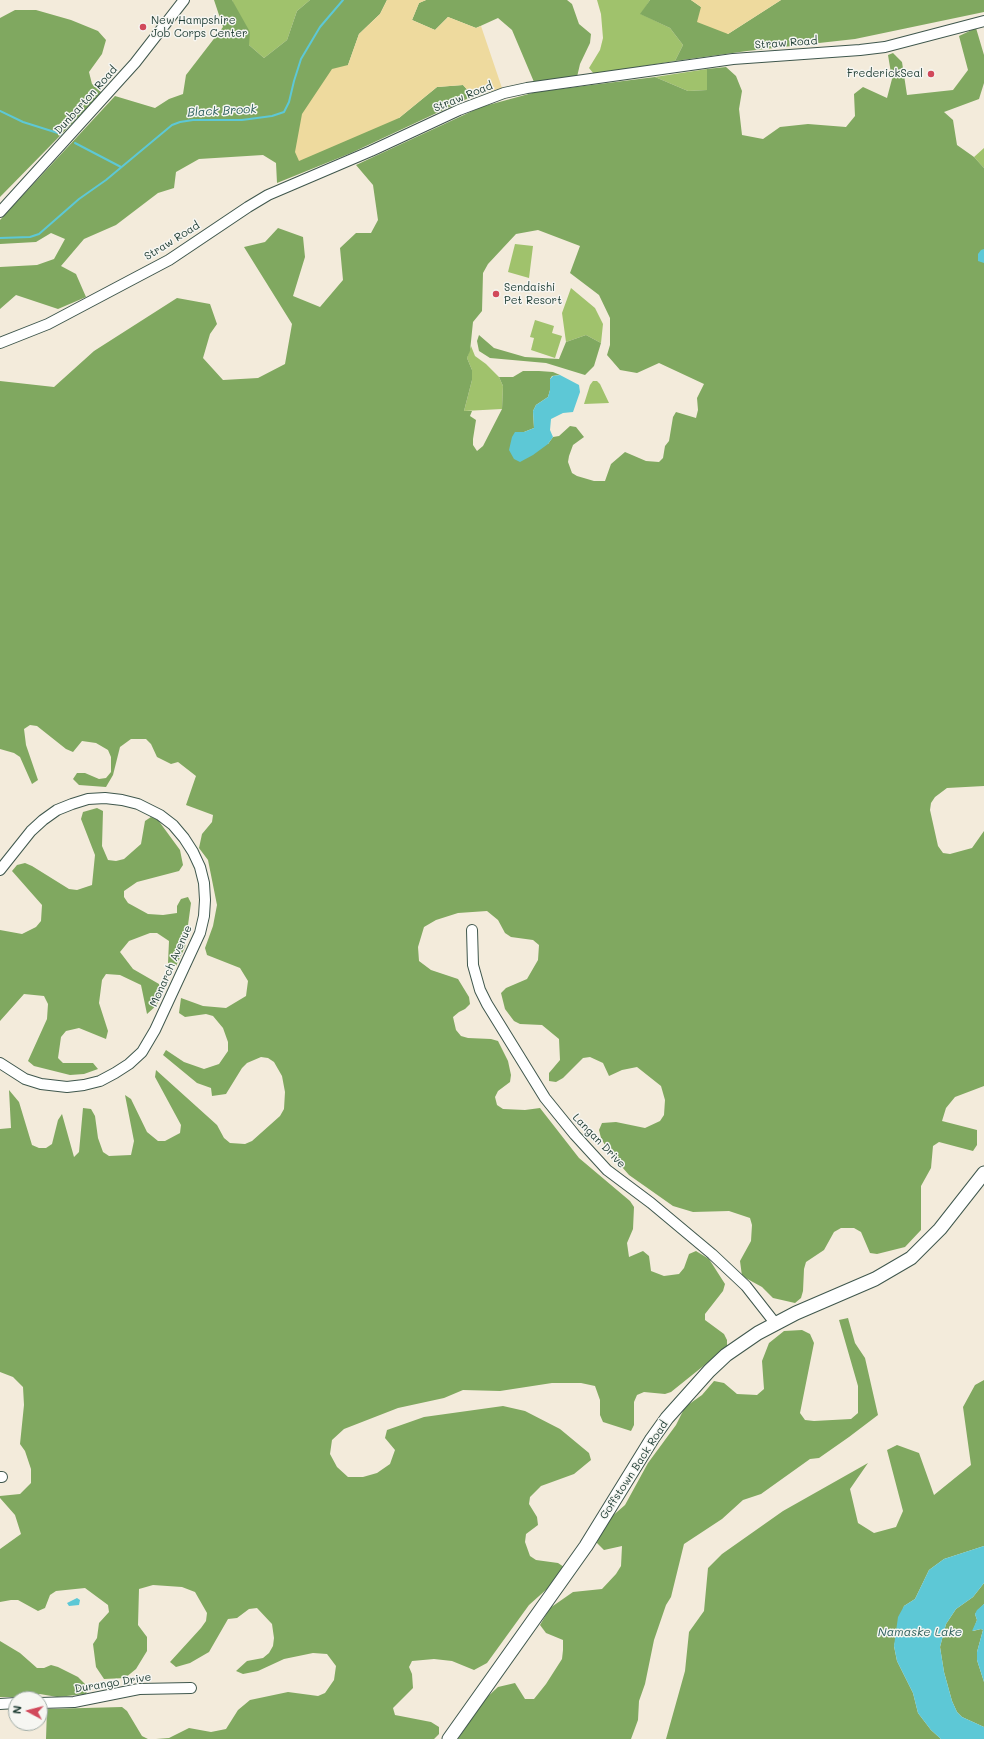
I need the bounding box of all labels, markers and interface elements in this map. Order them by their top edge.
place label: New Hampshire Job Corps Center [151,14,248,40]
marker: New Hampshire Job Corps Center [138,22,148,32]
street label: Straw Road [754,34,818,52]
street label: Dunbarton Road [52,63,120,137]
place label: FrederickSeal [847,67,923,81]
marker: FrederickSeal [926,69,936,79]
street label: Straw Road [431,79,495,115]
water label: Black Brook [187,102,257,120]
street label: Straw Road [142,219,202,263]
place label: Sendaishi Pet Resort [504,281,562,307]
marker: Sendaishi Pet Resort [491,289,501,299]
street label: Monarch Avenue [147,923,195,1009]
street label: Langan Drive [570,1111,628,1171]
street label: Goffstown Back Road [597,1418,671,1522]
water label: Namaske Lake [878,1625,962,1639]
street label: Durango Drive [74,1670,152,1696]
north arrow [8,1691,48,1731]
text: N [9,1705,25,1715]

